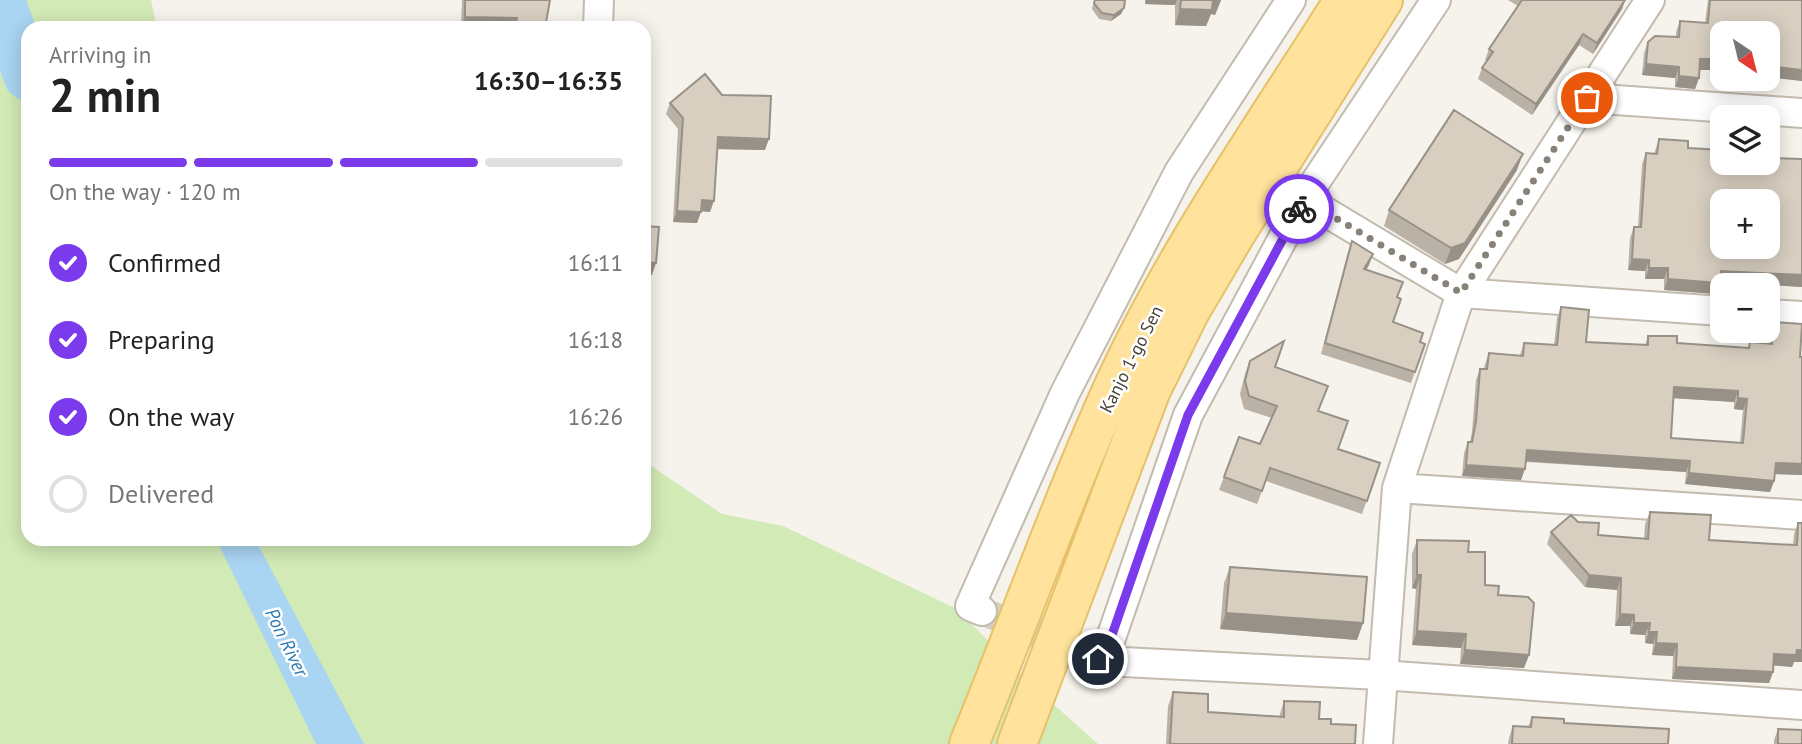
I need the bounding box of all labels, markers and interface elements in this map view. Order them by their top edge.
north arrow [1710,21,1780,91]
map controls [1710,21,1780,343]
text: Arriving in [49,40,151,69]
text: 16:30–16:35 [474,64,623,97]
text: 2 min [49,65,161,125]
pin [1557,68,1617,128]
icon: bag [1568,79,1606,117]
button: layers [1710,105,1780,175]
courier [1264,174,1334,244]
text: On the way · 120 m [49,177,241,206]
button: + [1710,189,1780,259]
icon: bike [1280,190,1318,228]
icon: check [49,244,87,282]
text: Confirmed [108,246,221,279]
text: 16:11 [568,248,623,277]
button: − [1710,273,1780,343]
street label: Kanjo 1-go Sen [1094,301,1168,417]
icon: check [49,321,87,359]
text: Preparing [108,323,215,356]
text: 16:18 [568,325,623,354]
icon: check [49,398,87,436]
text: On the way [108,400,234,433]
text: 16:26 [568,402,623,431]
text: Delivered [108,477,214,510]
water label: Pon River [260,604,315,682]
pin [1068,629,1128,689]
icon: home [1079,640,1117,678]

